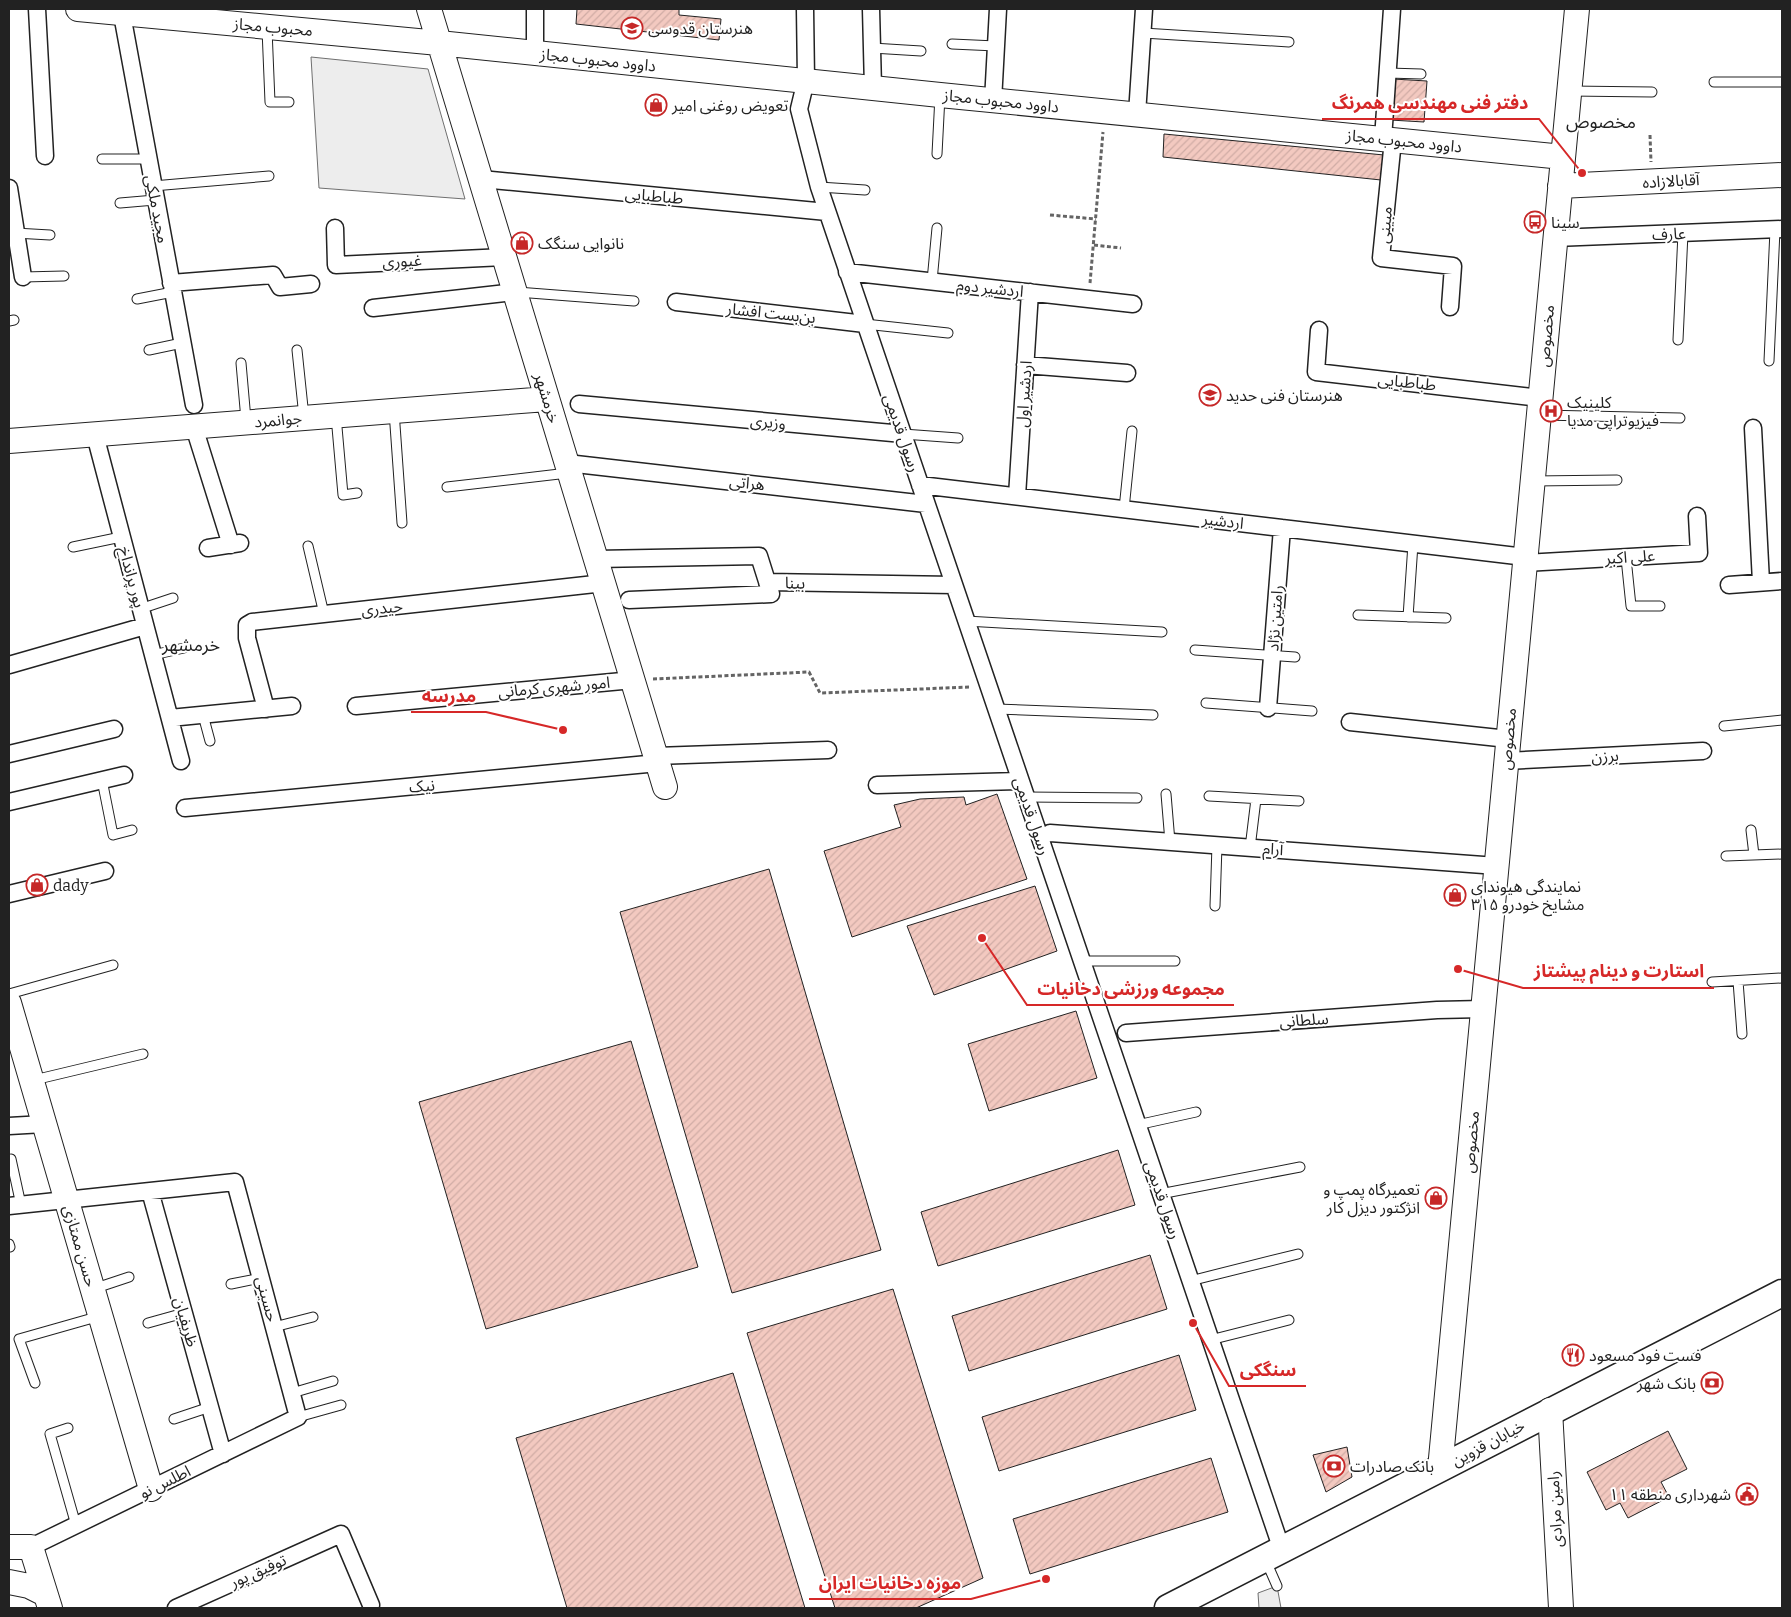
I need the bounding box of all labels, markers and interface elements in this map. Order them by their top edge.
street label: محبوب مجاز [231,14,314,40]
school or university icon: هنرستان قدوسی [620,16,644,40]
place label: هنرستان قدوسی [648,19,753,38]
street label: داوود محبوب مجاز [538,44,657,76]
street label: داوود محبوب مجاز [941,85,1060,117]
callout: دفتر فنی مهندسی همرنگ [1322,86,1539,119]
text: دفتر فنی مهندسی همرنگ [1332,92,1528,114]
shop icon: تعویض روغنی امیر [644,93,668,117]
place label: تعویض روغنی امیر [671,96,789,115]
district label: مخصوص [1566,111,1636,133]
street label: داوود محبوب مجاز [1344,125,1463,157]
street label: آقابالازاده [1642,170,1701,192]
street label: مجید ملکی [141,173,173,245]
street label: طباطبایی [624,184,684,208]
street label: مبینی [1374,206,1396,244]
bus stop icon: سینا [1523,210,1547,234]
place label: سینا [1551,213,1580,232]
street label: عارف [1652,224,1686,244]
shop icon: نانوایی سنگک [510,231,534,255]
place label: نانوایی سنگک [538,234,624,253]
street label: غیوری [382,250,422,272]
street label: اردشیر دوم [955,275,1025,304]
street label: بن‌بست افشار [724,299,817,327]
street label: مخصوص [1534,304,1558,368]
street label: اردشیر اول [1012,360,1037,428]
street label: طباطبایی [1377,369,1437,395]
street label: خرمشهر [530,370,564,425]
school or university icon: هنرستان فنی حدید [1198,383,1222,407]
place label: هنرستان فنی حدید [1226,386,1343,405]
street label: رسول قدیمی [879,391,924,475]
place label: کلینیک فیزیوتراپی مدیا [1567,393,1659,431]
hospital icon: کلینیک فیزیوتراپی مدیا [1539,399,1563,423]
street label: جوانمرد [253,408,303,432]
street label: وزیری [749,411,787,433]
street label: هراتی [728,472,766,494]
street label: اردشیر [1200,509,1245,533]
street label: پور پرانداخ [112,544,149,611]
street label: علی اکبر [1604,546,1655,568]
street label: بینا [785,573,805,593]
street label: رامتین نژاد [1263,584,1287,652]
street label: حیدری [360,596,404,620]
district label: خرمشهر [161,634,220,656]
street label: امور شهری کرمانی [497,673,611,701]
callout: مدرسه [411,679,486,712]
text: مدرسه [422,685,476,707]
street label: مخصوص [1496,707,1520,771]
street label: برزن [1591,746,1619,766]
street label: رسول قدیمی [1009,774,1054,858]
street label: نیک [408,775,436,797]
street label: آرام [1262,839,1285,862]
shop icon: dady [25,873,49,897]
place label: dady [53,876,89,895]
place label: نمایندگی هیوندای ۳۱۵ مشایخ خودرو [1471,877,1584,917]
shop icon: نمایندگی هیوندای ۳۱۵ مشایخ خودرو [1443,883,1467,907]
callout: استارت و دینام پیشتاز [1523,955,1714,988]
text: استارت و دینام پیشتاز [1533,960,1704,984]
callout: مجموعه ورزشی دخانیات [1027,972,1234,1005]
text: مجموعه ورزشی دخانیات [1037,978,1225,1000]
street label: سلطانی [1279,1009,1329,1031]
street label: مخصوص [1459,1110,1483,1174]
street label: رسول قدیمی [1140,1158,1185,1242]
place label: تعمیرگاه پمپ و انژکتور دیزل کار [1323,1180,1420,1218]
shop icon: تعمیرگاه پمپ و انژکتور دیزل کار [1424,1186,1448,1210]
street label: حسن ممتازی [59,1203,101,1289]
street label: حسینی [252,1274,282,1324]
street label: ظریفیان [170,1295,202,1349]
restaurant icon: فست فود مسعود [1561,1343,1585,1367]
place label: فست فود مسعود [1589,1346,1702,1365]
callout: سنگکی [1229,1353,1306,1386]
text: سنگکی [1240,1359,1296,1381]
bank icon: بانک شهر [1700,1371,1724,1395]
place label: بانک شهر [1636,1374,1696,1393]
street label: خیابان قزوین [1448,1416,1528,1470]
bank icon: بانک صادرات [1322,1454,1346,1478]
place label: بانک صادرات [1350,1457,1434,1476]
street label: اطلس نو [136,1461,194,1503]
street label: رامین مرادی [1544,1470,1566,1548]
public building icon: شهرداری منطقه ۱۱ [1735,1482,1759,1506]
place label: شهرداری منطقه ۱۱ [1609,1485,1731,1504]
street label: توفیق پور [226,1550,290,1593]
callout: موزه دخانیات ایران [809,1566,971,1599]
text: موزه دخانیات ایران [819,1572,961,1594]

